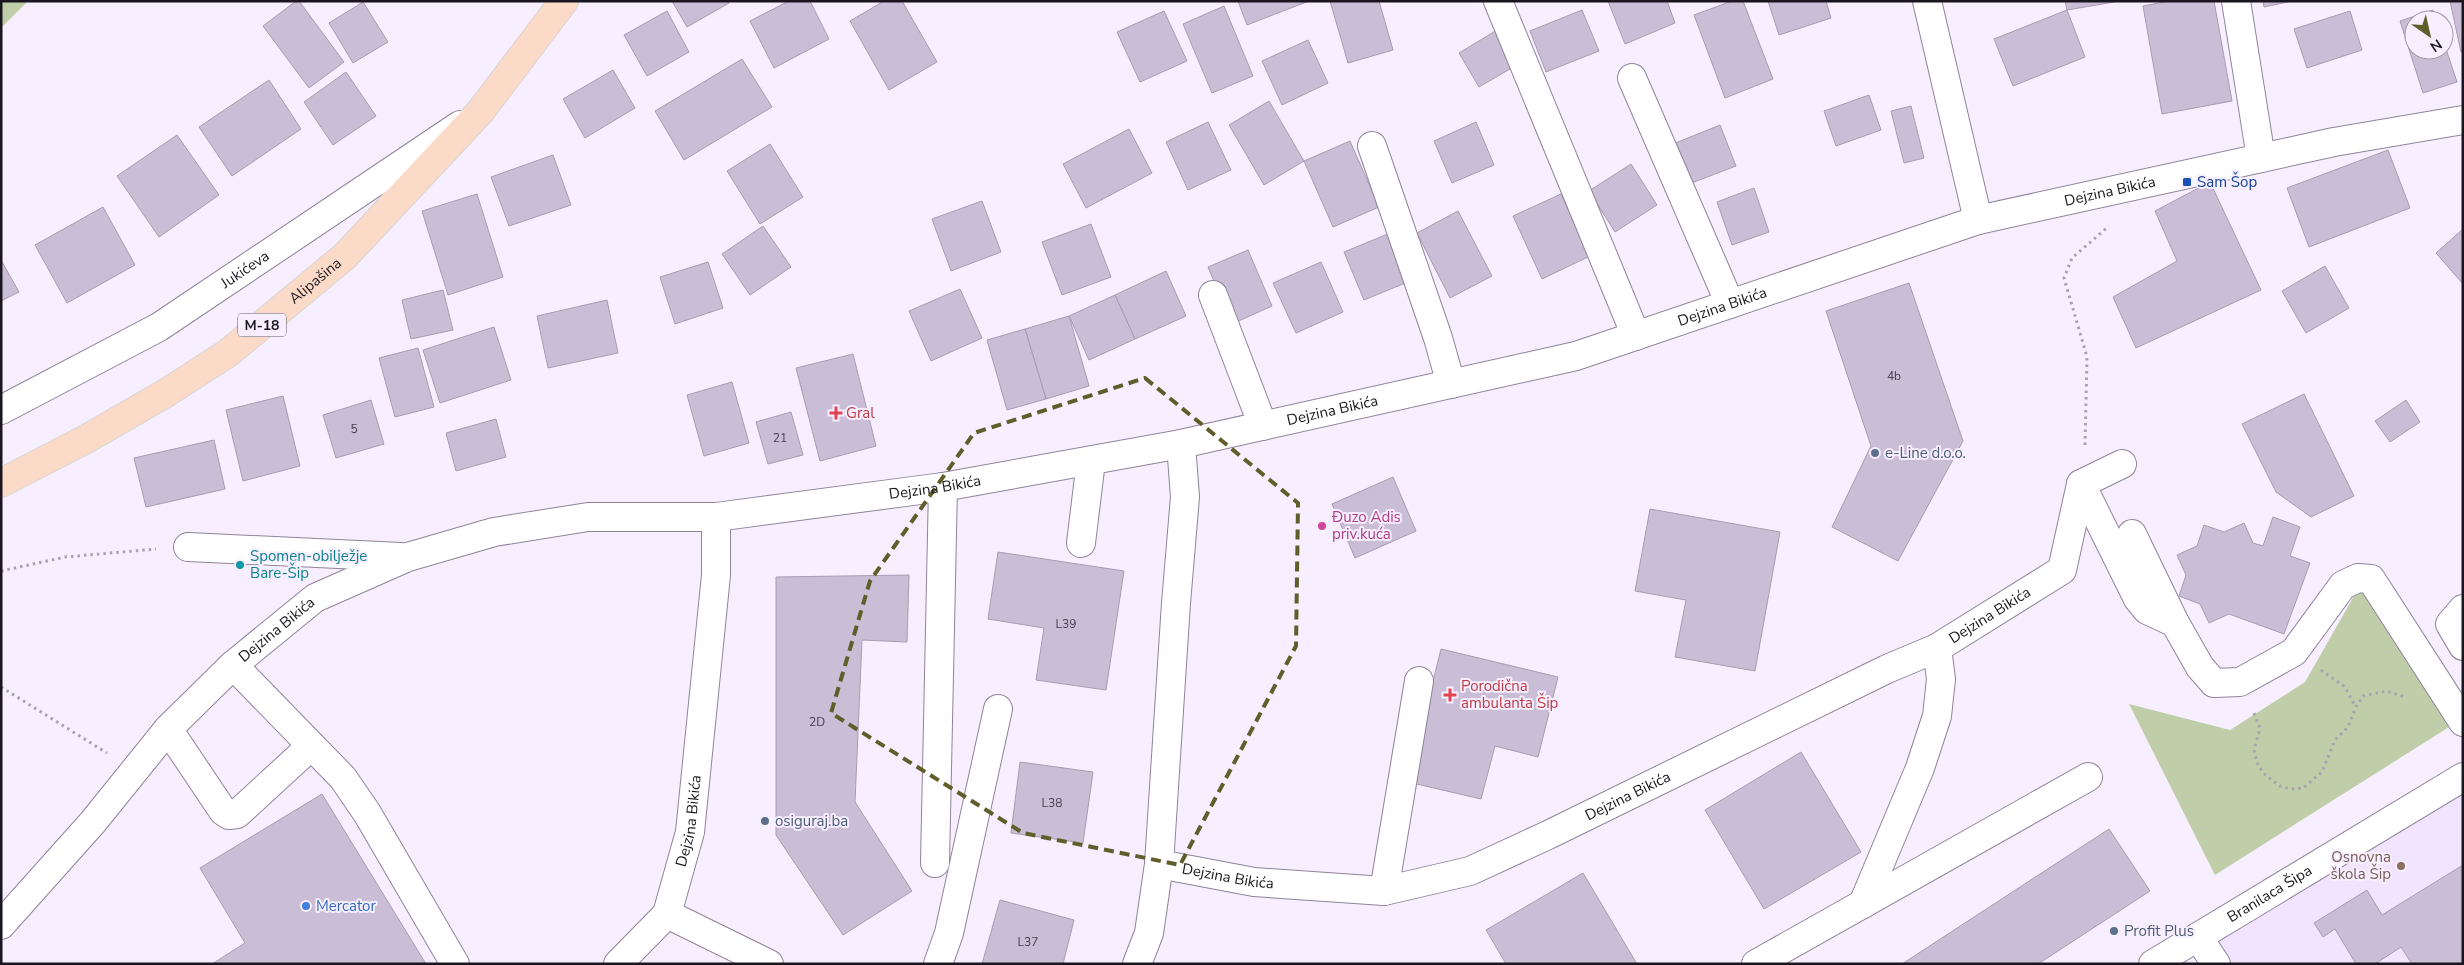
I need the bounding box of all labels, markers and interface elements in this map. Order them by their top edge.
north arrow [2404,10,2454,60]
text: N [2426,35,2446,56]
street label: Dejzina Bikića [2062,171,2157,211]
place label: Sam Šop [2197,171,2257,192]
marker: Sam Šop [2181,176,2193,188]
street label: Jukićeva [216,246,273,293]
street label: Alipašina [285,253,346,308]
street label: Dejzina Bikića [1675,282,1769,331]
road number: M-18 [238,314,286,336]
house number: 4b [1887,368,1901,384]
street label: Dejzina Bikića [1285,390,1380,430]
place label: Gral [846,403,875,423]
marker: Gral [830,407,842,419]
house number: 5 [350,421,358,437]
house number: 21 [773,430,787,446]
place label: e-Line d.o.o. [1885,443,1966,463]
marker: e-Line d.o.o. [1869,447,1881,459]
street label: Dejzina Bikića [888,470,983,504]
place label: Đuzo Adis priv.kuća [1331,507,1401,544]
marker: Đuzo Adis priv.kuća [1316,520,1328,532]
place label: Spomen-obilježje Bare-Šip [250,546,367,583]
marker: Spomen-obilježje Bare-Šip [234,559,246,571]
street label: Dejzina Bikića [1945,582,2034,648]
street label: Dejzina Bikića [234,592,319,667]
house number: L39 [1056,616,1076,632]
place label: Porodična ambulanta Šip [1461,676,1559,713]
marker: Porodična ambulanta Šip [1443,688,1457,702]
house number: 2D [809,714,825,730]
street label: Dejzina Bikića [1582,767,1674,825]
street label: Dejzina Bikića [671,774,706,869]
house number: L38 [1042,795,1062,811]
place label: osiguraj.ba [775,811,848,831]
marker: osiguraj.ba [759,815,771,827]
place label: Osnovna škola Šip [2330,847,2391,884]
street label: Dejzina Bikića [1180,859,1274,893]
street label: Branilaca Šipa [2223,860,2316,927]
marker: Osnovna škola Šip [2395,860,2407,872]
place label: Mercator [316,896,376,916]
marker: Mercator [300,900,312,912]
place label: Profit Plus [2124,921,2194,941]
marker: Profit Plus [2108,925,2120,937]
house number: L37 [1018,934,1038,950]

